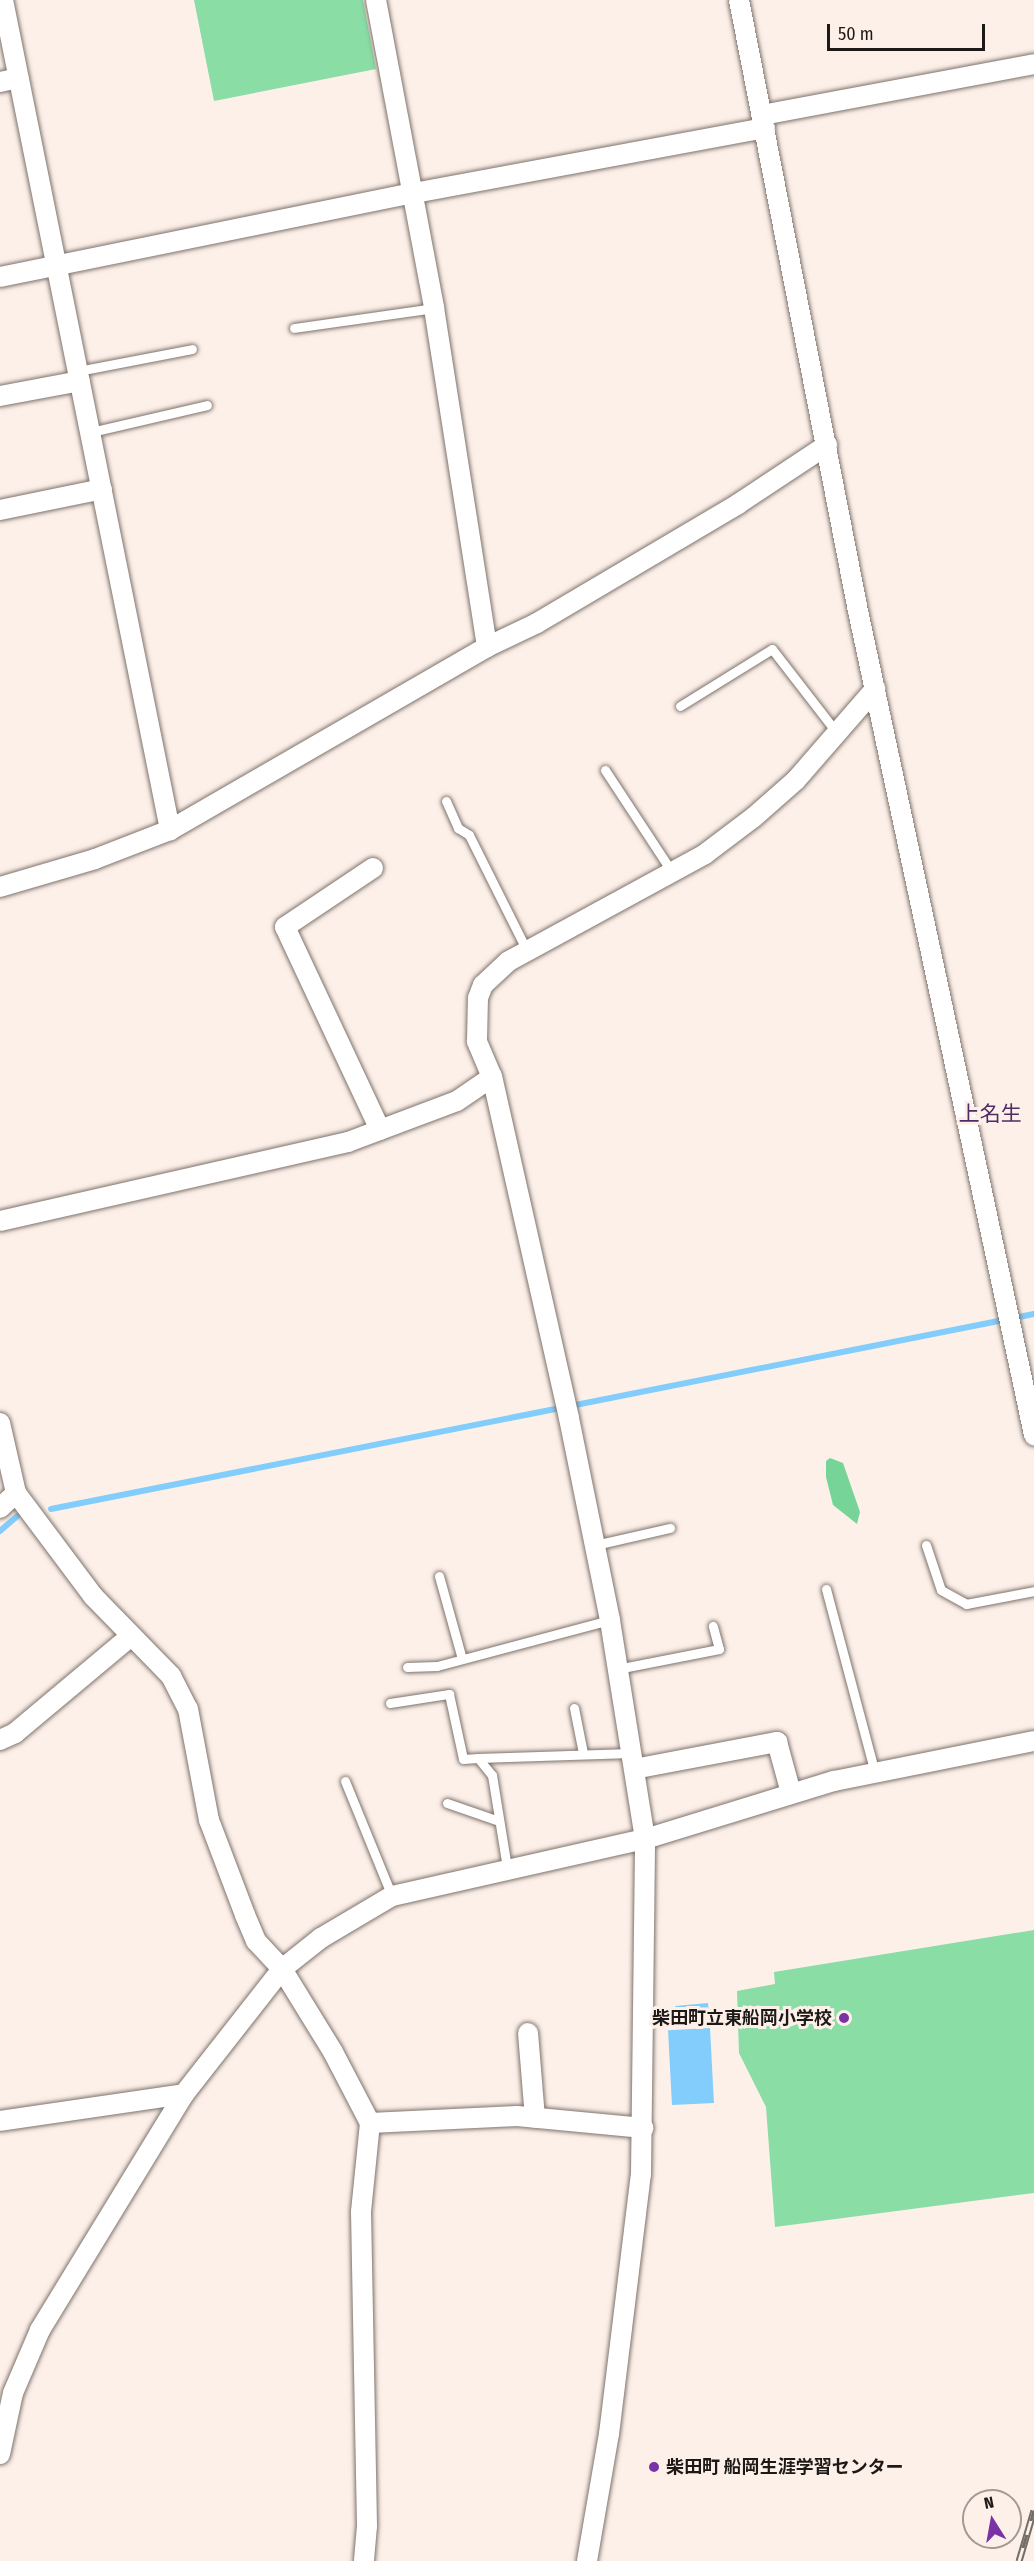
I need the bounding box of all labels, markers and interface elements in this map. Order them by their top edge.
scale bar [830,12,988,50]
text: 50 m [838,23,874,45]
district label: 上名生 [959,1101,1021,1127]
place label: 柴田町立東船岡小学校 [652,2007,832,2029]
marker: 柴田町立東船岡小学校 [837,2011,851,2025]
place label: 柴田町 船岡生涯学習センター [666,2456,904,2478]
marker: 柴田町 船岡生涯学習センター [647,2460,661,2474]
north arrow [962,2489,1022,2549]
text: N [982,2493,995,2513]

